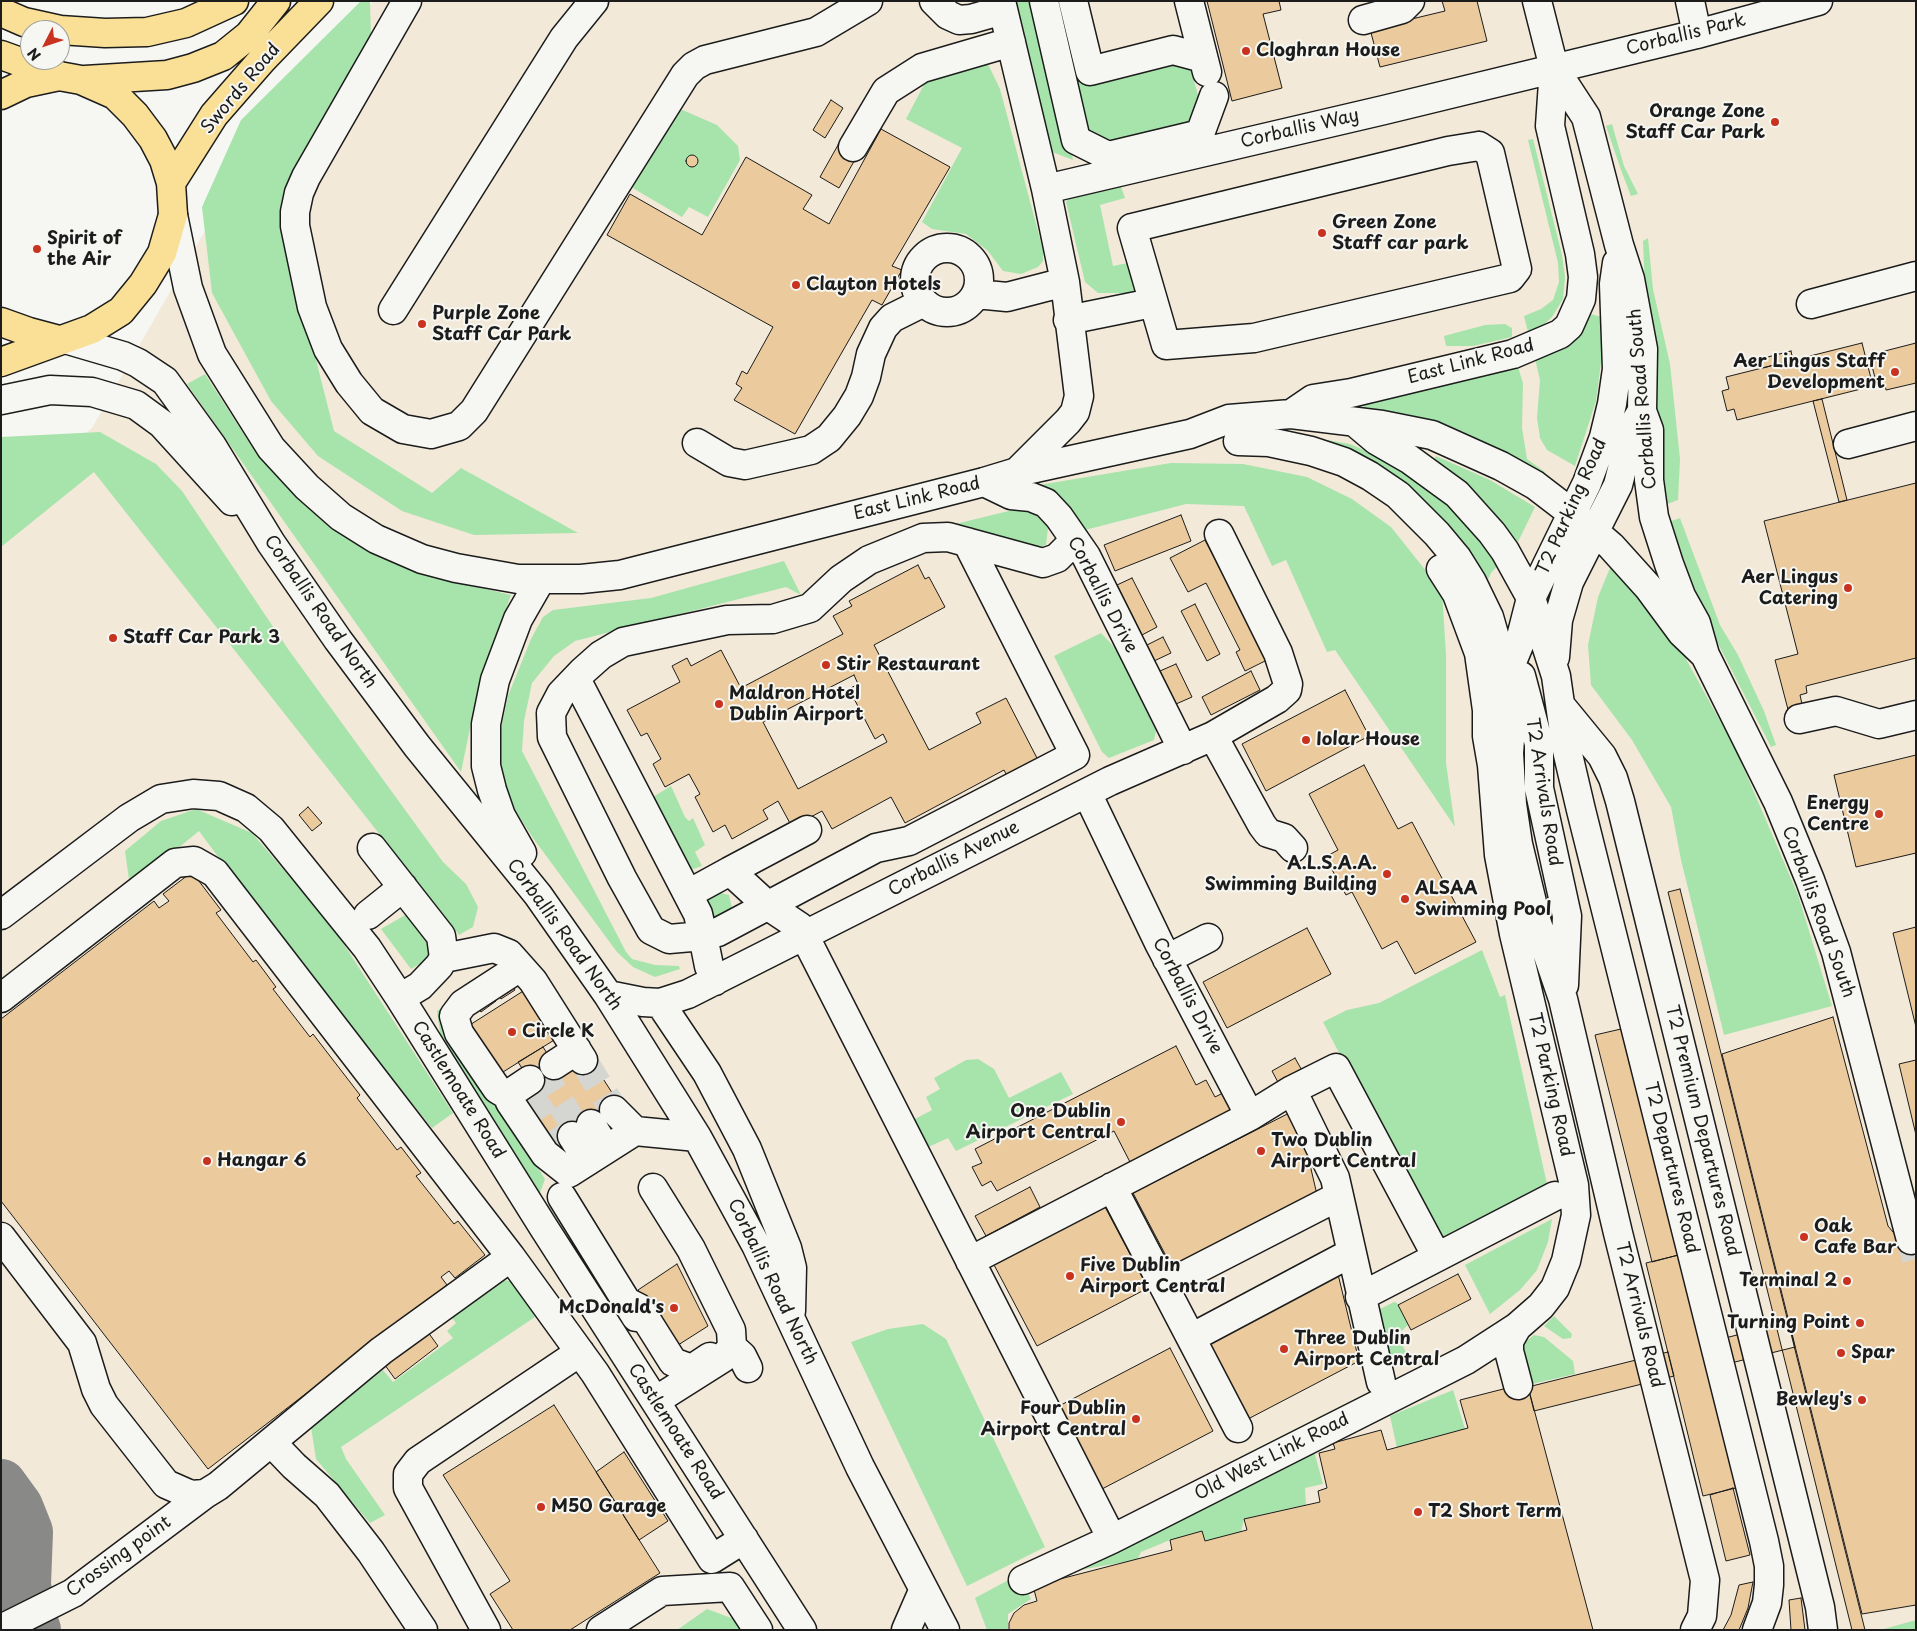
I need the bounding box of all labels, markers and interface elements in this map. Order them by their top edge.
street label: Corballis Park [1624,10,1748,60]
north arrow [20,20,70,70]
street label: Swords Road [197,39,285,139]
place label: Cloghran House [1256,40,1400,62]
text: N [22,43,46,66]
marker: Cloghran House [1240,45,1252,57]
place label: Orange Zone Staff Car Park [1626,101,1765,144]
street label: Corballis Way [1239,105,1361,153]
marker: Orange Zone Staff Car Park [1769,116,1781,128]
place label: Green Zone Staff car park [1332,212,1468,254]
marker: Green Zone Staff car park [1316,227,1328,239]
place label: Spirit of the Air [47,228,122,270]
marker: Spirit of the Air [31,243,43,255]
place label: Clayton Hotels [806,274,941,296]
marker: Clayton Hotels [790,279,802,291]
place label: Purple Zone Staff Car Park [432,303,571,346]
street label: Corballis Road South [1624,308,1662,490]
marker: Purple Zone Staff Car Park [416,318,428,330]
street label: East Link Road [1405,335,1537,389]
place label: Aer Lingus Staff Development [1733,351,1885,394]
marker: Aer Lingus Staff Development [1889,366,1901,378]
street label: T2 Parking Road [1532,435,1612,579]
street label: East Link Road [851,473,983,525]
street label: Corballis Road North [259,531,381,693]
street label: Corballis Drive [1062,533,1142,657]
place label: Aer Lingus Catering [1741,567,1838,610]
marker: Aer Lingus Catering [1842,582,1854,594]
place label: Staff Car Park 3 [123,627,280,649]
marker: Staff Car Park 3 [107,632,119,644]
place label: Stir Restaurant [836,654,980,676]
marker: Stir Restaurant [820,659,832,671]
place label: Maldron Hotel Dublin Airport [729,683,864,726]
marker: Maldron Hotel Dublin Airport [713,698,725,710]
street label: T2 Arrivals Road [1521,716,1565,868]
place label: Iolar House [1316,729,1420,751]
marker: Iolar House [1300,734,1312,746]
place label: Energy Centre [1806,793,1869,836]
marker: Energy Centre [1873,808,1885,820]
street label: Corballis Avenue [885,817,1023,901]
street label: Corballis Road South [1777,823,1859,1001]
place label: A.L.S.A.A. Swimming Building [1205,853,1377,896]
street label: Corballis Road North [502,855,626,1015]
marker: A.L.S.A.A. Swimming Building [1381,868,1393,880]
place label: ALSAA Swimming Pool [1415,878,1551,921]
marker: ALSAA Swimming Pool [1399,893,1411,905]
street label: Corballis Drive [1147,934,1227,1058]
street label: T2 Premium Departures Road [1660,1003,1744,1259]
street label: T2 Parking Road [1523,1011,1577,1159]
street label: Castlemoate Road [407,1017,509,1163]
place label: Circle K [522,1021,594,1043]
marker: Circle K [506,1026,518,1038]
street label: T2 Departures Road [1639,1080,1703,1256]
place label: One Dublin Airport Central [966,1101,1111,1144]
marker: One Dublin Airport Central [1115,1116,1127,1128]
place label: Two Dublin Airport Central [1271,1130,1416,1172]
marker: Two Dublin Airport Central [1255,1145,1267,1157]
place label: Hangar 6 [217,1150,306,1172]
marker: Hangar 6 [201,1155,213,1167]
street label: Corballis Road North [722,1195,822,1369]
place label: Oak Cafe Bar [1814,1216,1896,1258]
marker: Oak Cafe Bar [1798,1231,1810,1243]
street label: T2 Arrivals Road [1610,1240,1668,1390]
place label: Five Dublin Airport Central [1080,1255,1225,1298]
marker: Five Dublin Airport Central [1064,1270,1076,1282]
place label: Terminal 2 [1739,1270,1837,1292]
marker: Terminal 2 [1841,1275,1853,1287]
place label: McDonald's [559,1297,664,1319]
marker: McDonald's [668,1302,680,1314]
place label: Turning Point [1727,1312,1850,1334]
marker: Turning Point [1854,1317,1866,1329]
place label: Three Dublin Airport Central [1294,1328,1439,1370]
place label: Spar [1851,1342,1895,1364]
marker: Three Dublin Airport Central [1278,1343,1290,1355]
marker: Spar [1835,1347,1847,1359]
street label: Castlemoate Road [623,1360,727,1504]
place label: Bewley's [1775,1389,1852,1411]
marker: Bewley's [1856,1394,1868,1406]
place label: Four Dublin Airport Central [981,1398,1126,1440]
street label: Old West Link Road [1191,1409,1353,1505]
marker: Four Dublin Airport Central [1130,1413,1142,1425]
place label: M50 Garage [551,1496,666,1518]
marker: M50 Garage [535,1501,547,1513]
place label: T2 Short Term [1428,1501,1562,1523]
marker: T2 Short Term [1412,1506,1424,1518]
street label: Crossing point [62,1512,176,1602]

